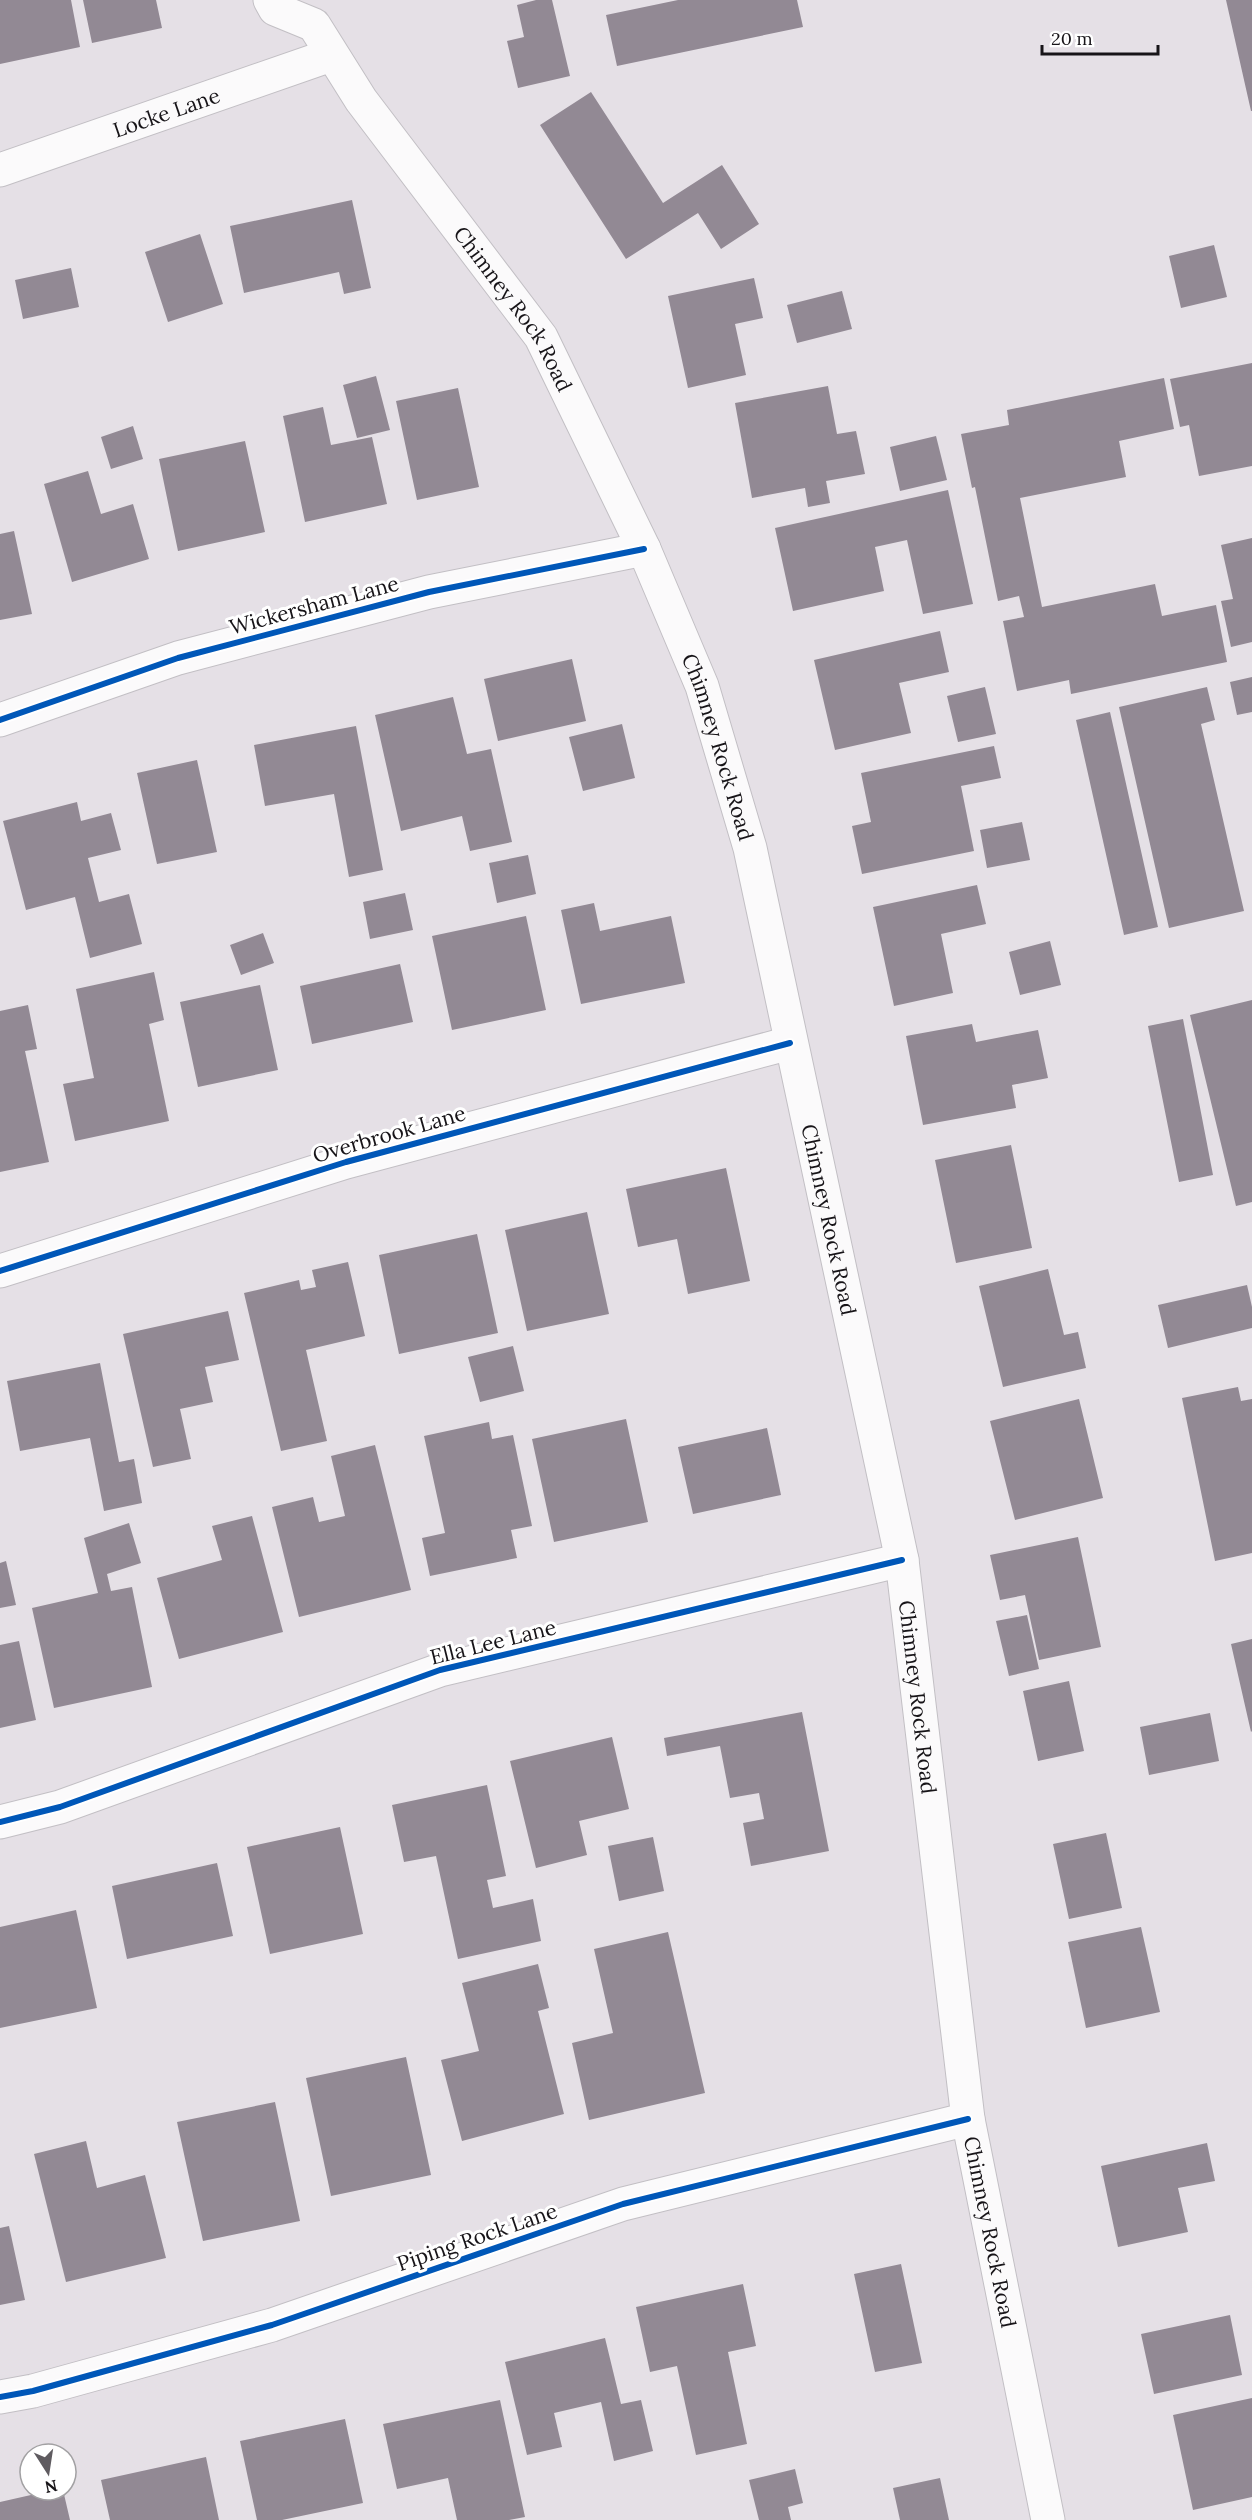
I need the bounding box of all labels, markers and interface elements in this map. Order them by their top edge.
scale bar [1042,18,1158,56]
text: 20 m [1051,27,1093,50]
street label: Locke Lane [109,81,223,143]
street label: Chimney Rock Road [448,221,579,396]
street label: Wickersham Lane [226,569,402,641]
street label: Chimney Rock Road [676,649,760,844]
street label: Overbrook Lane [309,1099,469,1169]
street label: Chimney Rock Road [796,1122,863,1318]
street label: Chimney Rock Road [893,1599,943,1795]
street label: Ella Lee Lane [427,1613,559,1671]
street label: Chimney Rock Road [958,2134,1023,2330]
street label: Piping Rock Lane [393,2197,561,2277]
north arrow [18,2442,78,2502]
text: N [43,2476,59,2498]

